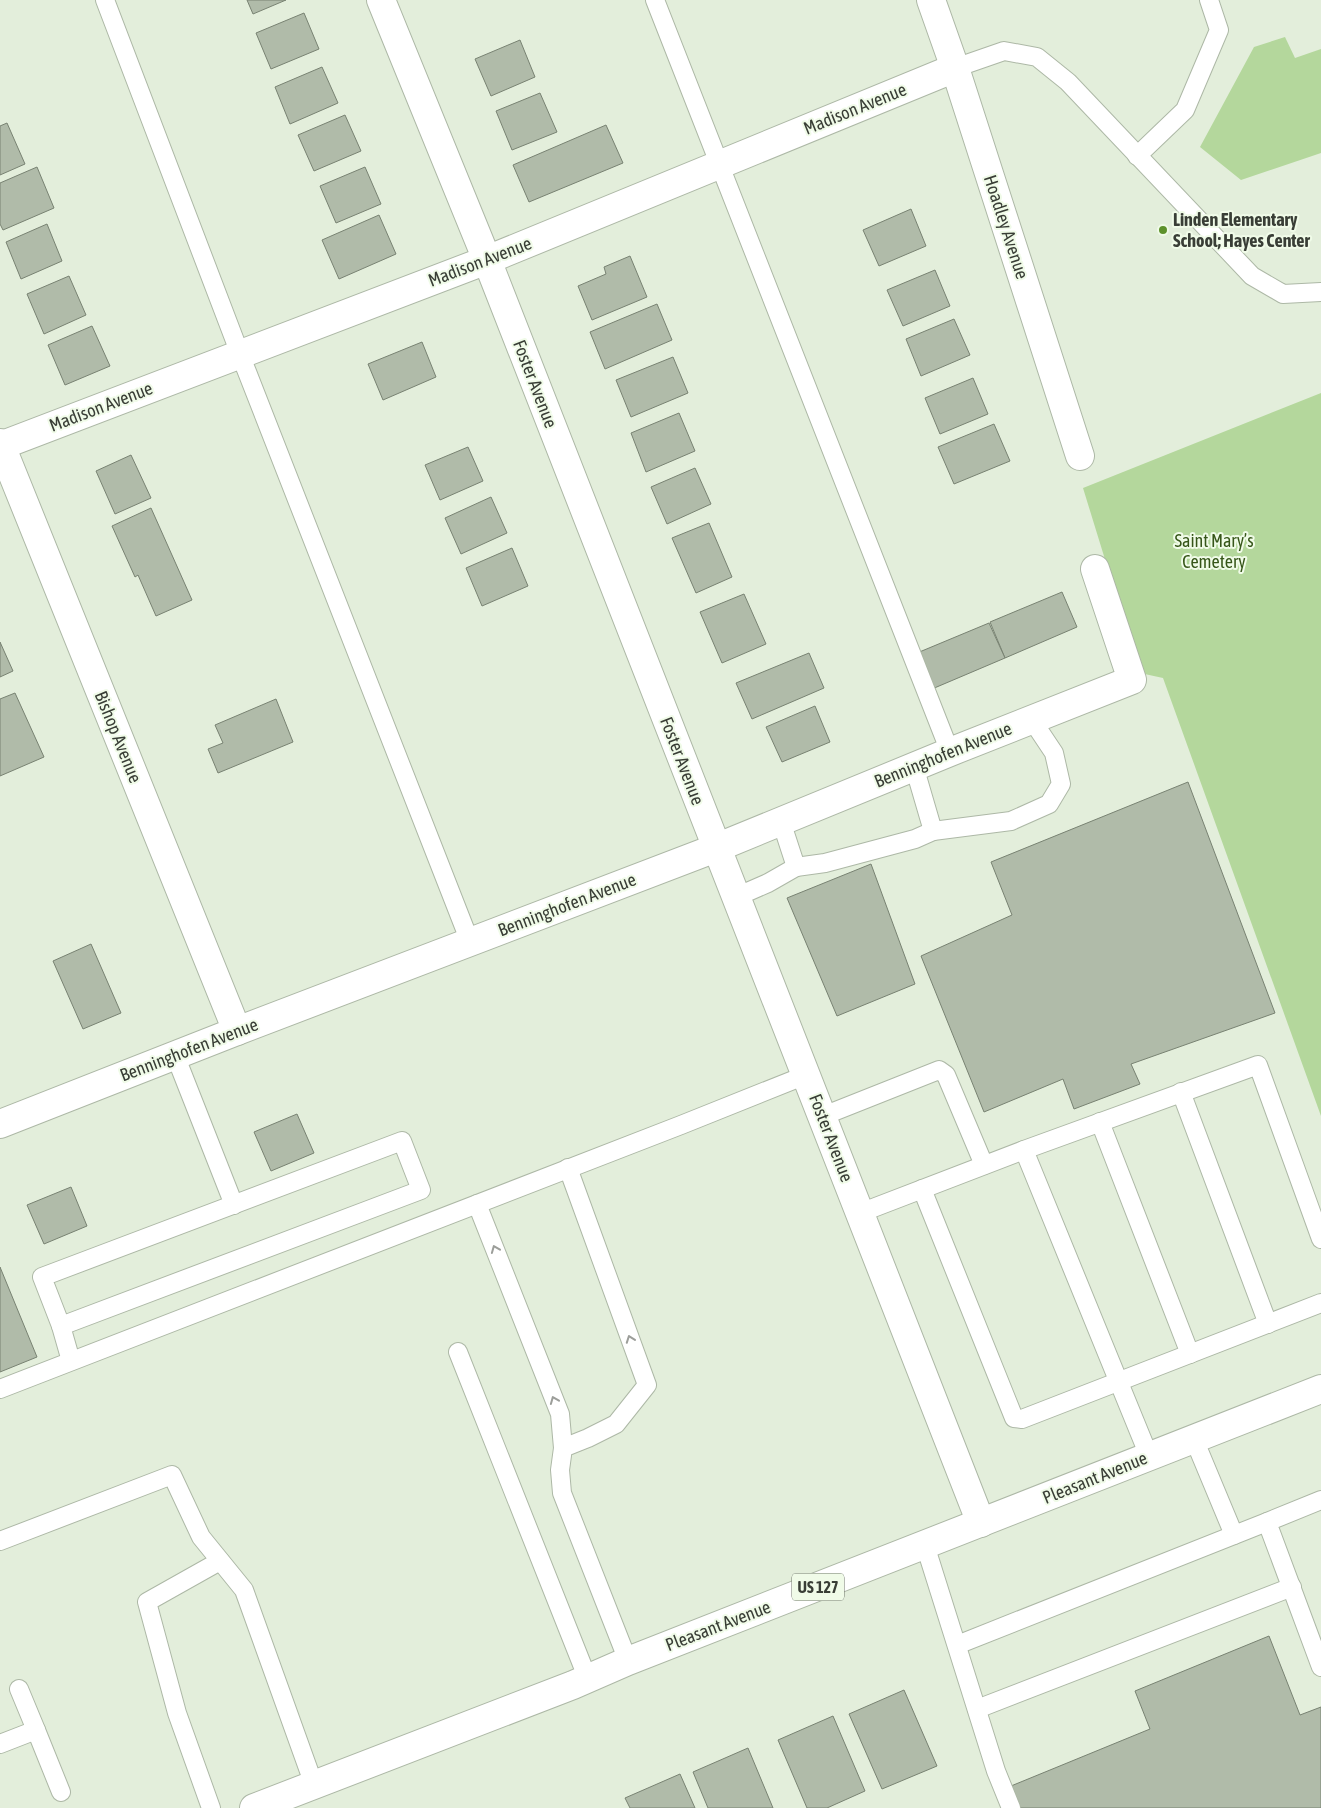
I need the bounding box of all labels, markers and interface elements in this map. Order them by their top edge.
street label: Madison Avenue [800,78,909,139]
street label: Hoadley Avenue [980,172,1033,281]
place label: Linden Elementary School; Hayes Center [1173,209,1311,251]
marker: Linden Elementary School; Hayes Center [1157,224,1169,236]
street label: Madison Avenue [425,232,534,291]
street label: Foster Avenue [509,337,562,431]
street label: Madison Avenue [46,377,155,436]
park label: Saint Mary’s Cemetery [1174,530,1254,572]
street label: Bishop Avenue [91,688,146,786]
street label: Foster Avenue [656,714,709,808]
street label: Benninghofen Avenue [871,717,1014,792]
street label: Benninghofen Avenue [495,869,639,941]
street label: Benninghofen Avenue [117,1014,261,1086]
street label: Foster Avenue [805,1091,858,1185]
one-way arrow [490,1245,501,1254]
one-way arrow [626,1335,636,1344]
one-way arrow [550,1396,560,1405]
street label: Pleasant Avenue [1039,1447,1150,1508]
road number: US 127 [792,1574,844,1600]
street label: Pleasant Avenue [662,1596,773,1655]

